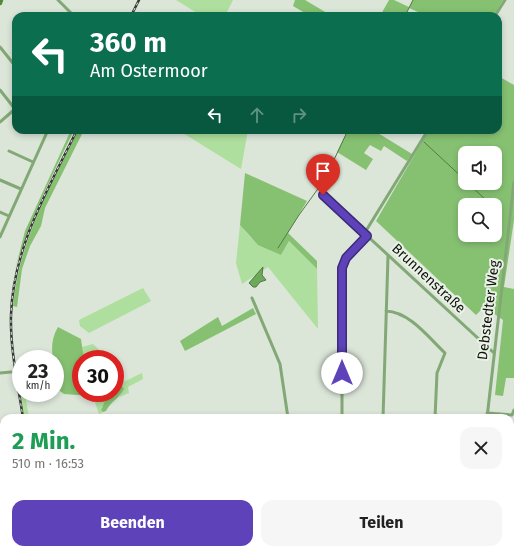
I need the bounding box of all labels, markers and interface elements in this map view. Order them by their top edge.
text: 360 m [90,26,167,59]
icon: left [24,28,76,80]
text: Am Ostermoor [90,60,208,82]
icon: left [204,104,226,126]
icon: ahead [246,104,268,126]
icon: right [288,104,310,126]
map controls [458,146,502,242]
button: sound [458,146,502,190]
pin [306,154,340,195]
icon: arrive [312,160,334,182]
button: search [458,198,502,242]
street label: Brunnenstraße [388,240,469,317]
street label: Debstedter Weg [474,259,503,361]
speed limit sign: 30 [72,350,124,402]
position arrow [321,352,363,394]
text: 23 [28,359,48,383]
text: km/h [26,380,50,392]
text: 2 Min. [12,427,75,455]
button: close [460,427,502,469]
text: 510 m · 16:53 [12,456,84,471]
button: Beenden [12,500,253,546]
button: Teilen [261,500,502,546]

